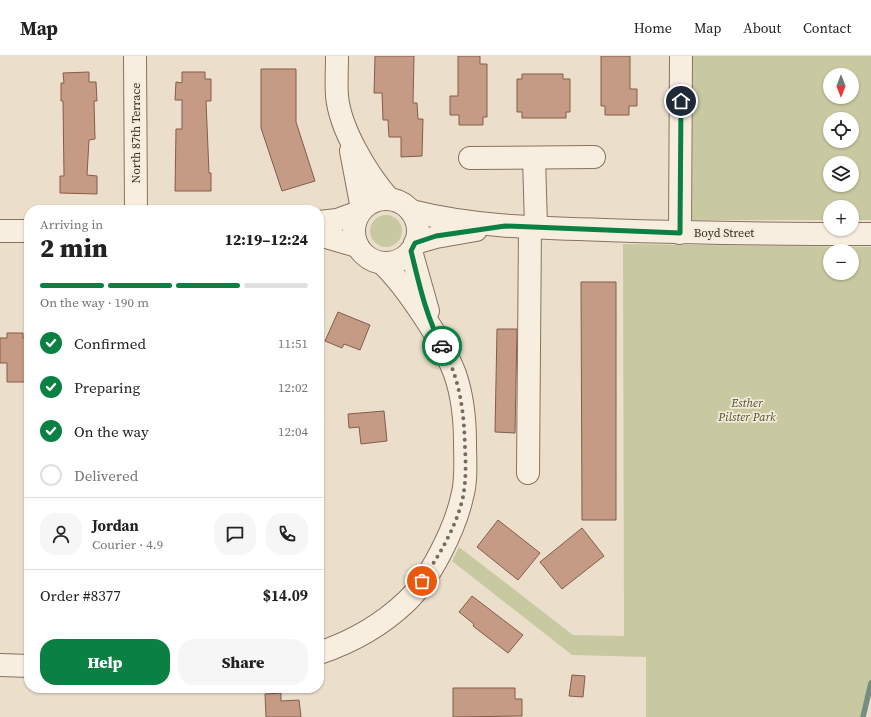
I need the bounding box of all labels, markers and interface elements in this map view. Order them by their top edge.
text: Map [20,15,58,41]
text: Home [634,18,672,38]
text: Map [694,18,721,38]
text: About [743,18,781,38]
text: Contact [803,18,851,38]
north arrow [823,68,859,104]
map controls [823,68,859,280]
street label: North 87th Terrace [128,83,144,183]
pin [664,84,698,118]
icon: home [670,90,692,112]
button: locate [823,112,859,148]
button: layers [823,156,859,192]
button: + [823,200,859,236]
text: Arriving in [40,216,103,233]
street label: Boyd Street [694,225,754,241]
text: 12:19–12:24 [225,229,308,250]
text: 2 min [40,230,108,266]
button: − [823,244,859,280]
text: On the way · 190 m [40,294,149,311]
courier [422,326,462,366]
icon: check [40,332,62,354]
text: Confirmed [74,333,146,354]
text: 11:51 [278,335,308,352]
icon: car [431,335,453,357]
icon: check [40,376,62,398]
text: Preparing [74,377,140,398]
text: 12:02 [278,379,308,396]
park label: Esther Pilster Park [717,395,776,425]
icon: check [40,420,62,442]
text: On the way [74,421,149,442]
text: 12:04 [278,423,308,440]
text: Delivered [74,465,138,486]
button: person [40,513,82,555]
button: chat [214,513,256,555]
button: phone [266,513,308,555]
text: Jordan [92,515,139,536]
text: Courier · 4.9 [92,536,163,553]
pin [405,564,439,598]
icon: bag [411,570,433,592]
text: Order #8377 [40,585,121,606]
text: $14.09 [263,585,308,606]
button: Help [40,639,170,685]
button: Share [178,639,308,685]

